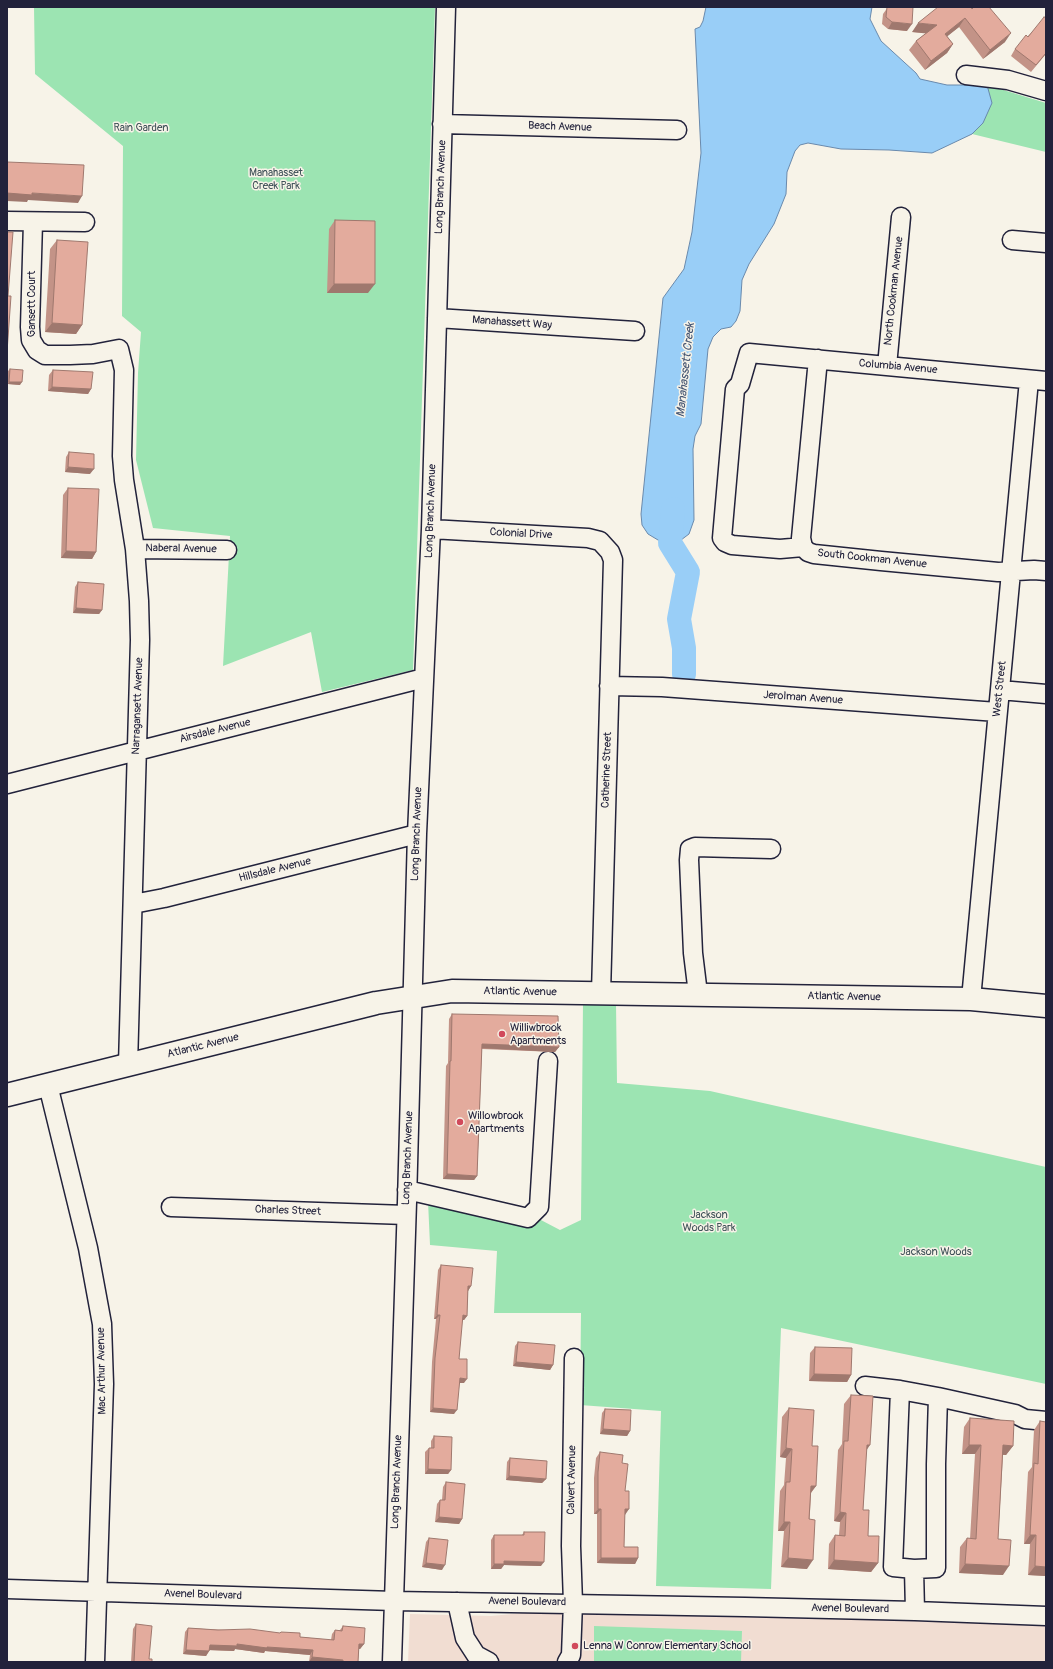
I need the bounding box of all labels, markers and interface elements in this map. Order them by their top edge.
street label: Beach Avenue [528,119,592,135]
park label: Rain Garden [114,121,168,135]
street label: Long Branch Avenue [433,140,449,234]
park label: Manahasset Creek Park [249,166,303,192]
street label: North Cookman Avenue [882,236,906,346]
street label: Gansett Court [25,271,39,337]
street label: Manahassett Way [472,314,552,332]
water label: Manahassett Creek [674,322,698,418]
street label: Columbia Avenue [858,357,938,377]
street label: Long Branch Avenue [423,464,439,558]
street label: Colonial Drive [489,526,553,542]
street label: Naberal Avenue [145,542,217,556]
street label: South Cookman Avenue [817,547,927,571]
street label: Narragansett Avenue [130,657,146,755]
street label: West Street [990,660,1010,718]
street label: Jerolman Avenue [763,689,843,707]
street label: Airsdale Avenue [178,716,252,746]
street label: Catherine Street [599,732,615,808]
street label: Long Branch Avenue [409,787,425,881]
street label: Hillsdale Avenue [238,855,312,885]
street label: Atlantic Avenue [483,985,557,999]
street label: Atlantic Avenue [807,990,881,1004]
place label: Williwbrook Apartments [510,1021,566,1047]
marker: Williwbrook Apartments [497,1029,507,1039]
street label: Atlantic Avenue [166,1031,240,1061]
place label: Willowbrook Apartments [468,1109,524,1135]
street label: Long Branch Avenue [400,1111,416,1205]
marker: Willowbrook Apartments [455,1117,465,1127]
street label: Charles Street [255,1203,321,1219]
park label: Jackson Woods Park [682,1208,736,1234]
park label: Jackson Woods [900,1245,972,1259]
street label: Mac Arthur Avenue [95,1327,109,1415]
street label: Long Branch Avenue [389,1435,405,1529]
street label: Calvert Avenue [565,1445,579,1515]
street label: Avenel Boulevard [164,1587,242,1603]
street label: Avenel Boulevard [488,1595,566,1609]
street label: Avenel Boulevard [811,1602,889,1616]
place label: Lenna W Conrow Elementary School [583,1639,751,1653]
marker: Lenna W Conrow Elementary School [570,1641,580,1651]

